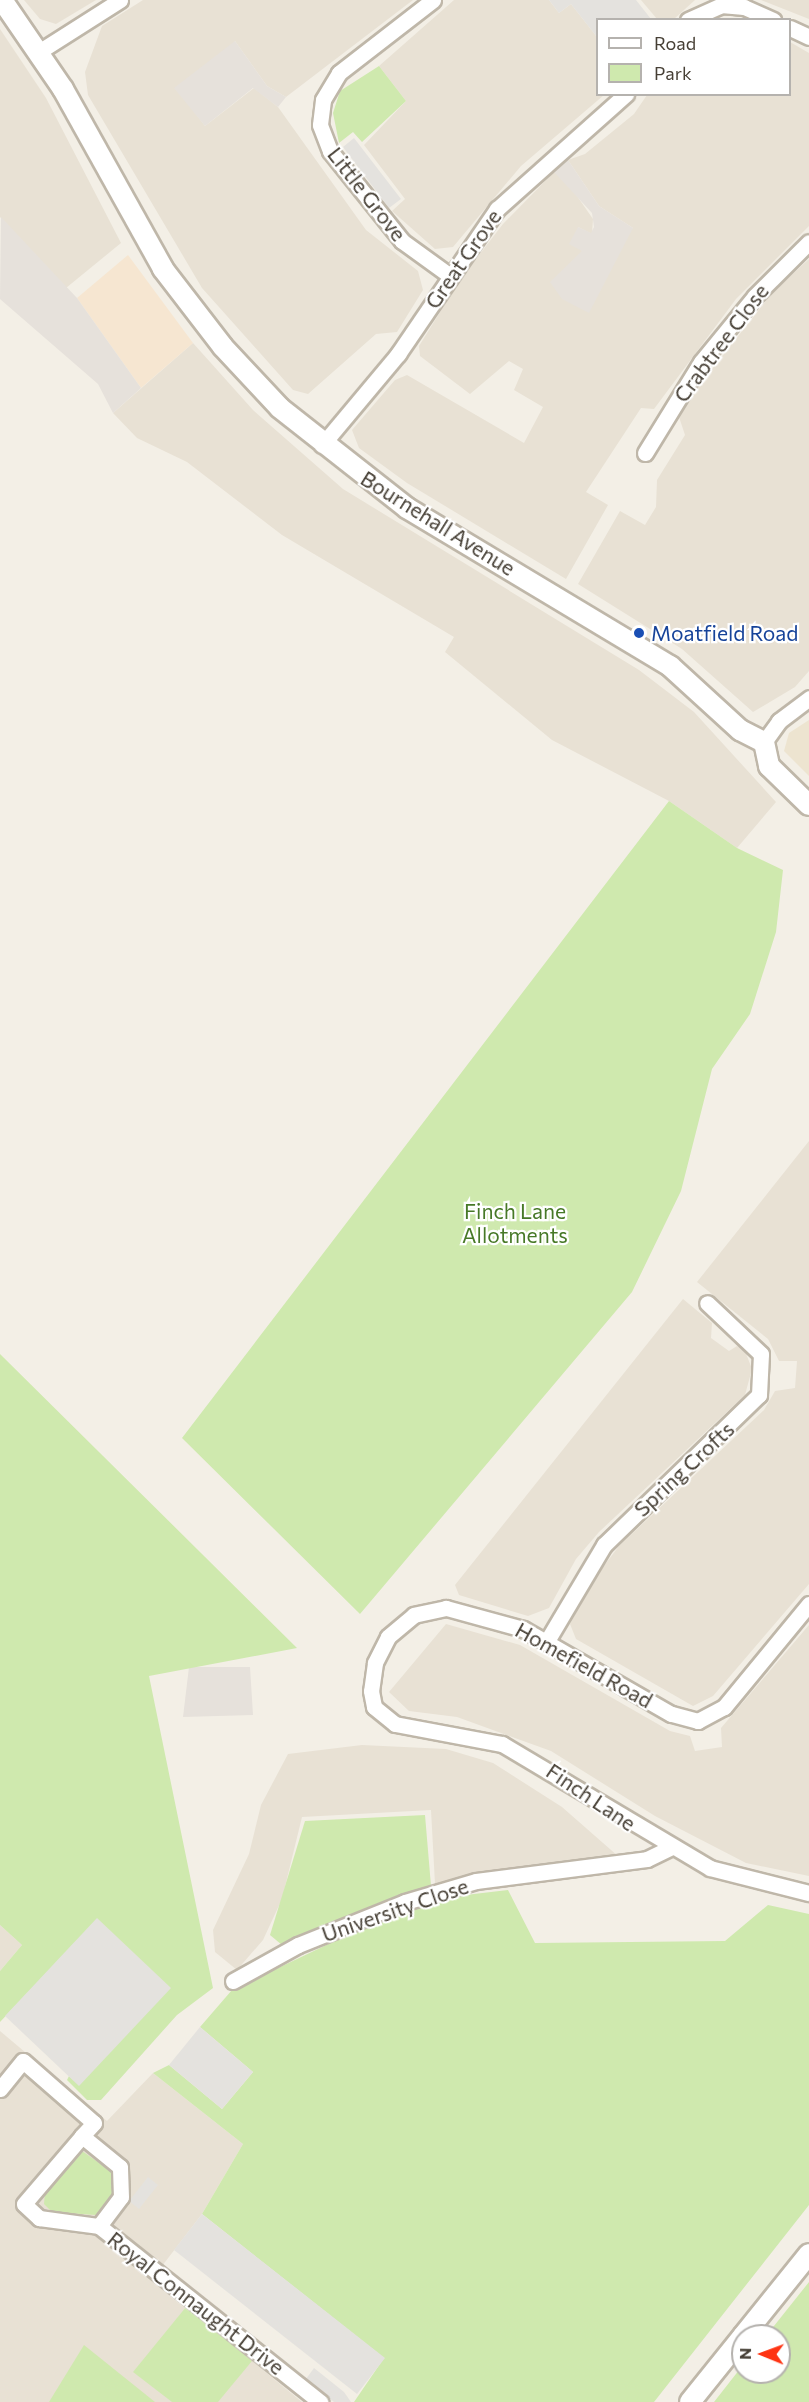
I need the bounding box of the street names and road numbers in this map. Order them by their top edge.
street label: Little Grove [323,142,411,246]
street label: Great Grove [420,205,506,313]
street label: Crabtree Close [668,279,774,407]
street label: Bournehall Avenue [356,465,520,581]
street label: Spring Crofts [629,1416,739,1522]
street label: Homefield Road [511,1617,657,1713]
street label: Finch Lane [542,1758,640,1836]
street label: University Close [318,1873,472,1947]
street label: Royal Connaught Drive [103,2226,289,2380]

